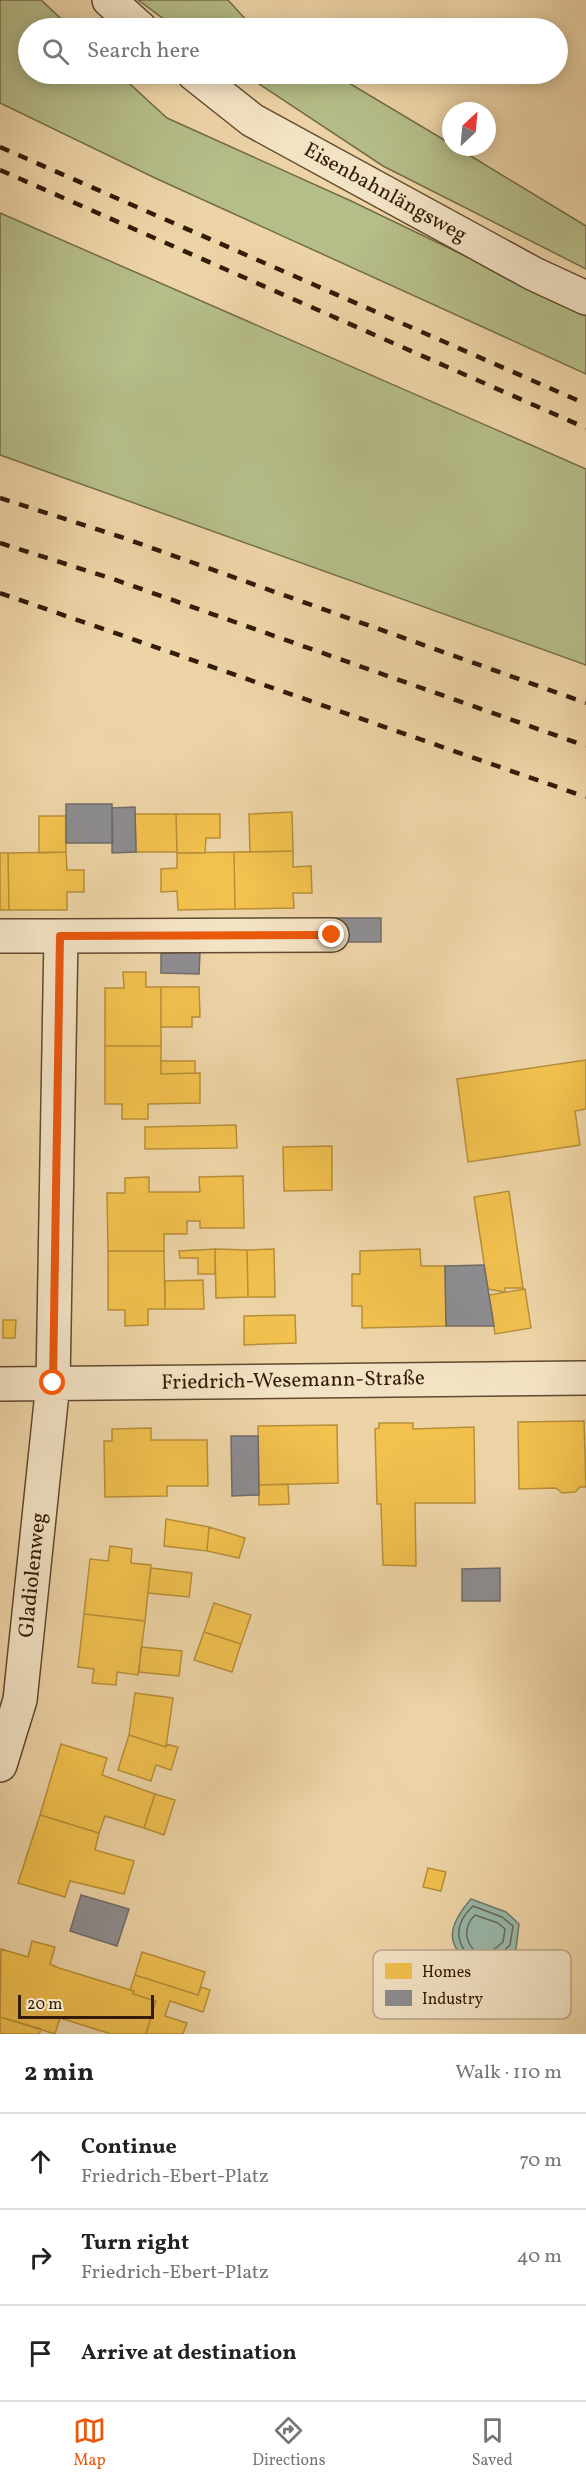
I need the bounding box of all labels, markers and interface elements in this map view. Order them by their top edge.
search box [18,18,568,84]
icon: search [39,35,72,68]
text: Search here [87,36,200,67]
north arrow [442,102,496,156]
street label: Eisenbahnlängsweg [298,136,472,250]
route end [318,921,344,947]
street label: Friedrich-Wesemann-Straße [161,1364,425,1398]
route start [39,1369,65,1395]
street label: Gladiolenweg [12,1511,54,1639]
legend [373,1950,571,2019]
text: Homes [422,1962,471,1984]
text: Industry [422,1989,483,2011]
scale bar [18,1992,154,2020]
text: 20 m [27,1994,62,2016]
text: 2 min [24,2055,94,2091]
text: Walk · 110 m [455,2059,562,2087]
text: Continue [81,2132,177,2163]
icon: ahead [24,2145,57,2178]
text: 70 m [519,2147,562,2175]
text: Friedrich-Ebert-Platz [81,2163,269,2191]
text: Turn right [81,2228,189,2259]
icon: right [24,2241,57,2274]
text: 40 m [517,2243,562,2271]
text: Friedrich-Ebert-Platz [81,2259,269,2287]
icon: arrive [24,2337,57,2370]
text: Arrive at destination [81,2338,297,2369]
tab: Map [73,2414,106,2472]
tab: Directions [252,2414,326,2472]
tab: Saved [472,2414,513,2472]

